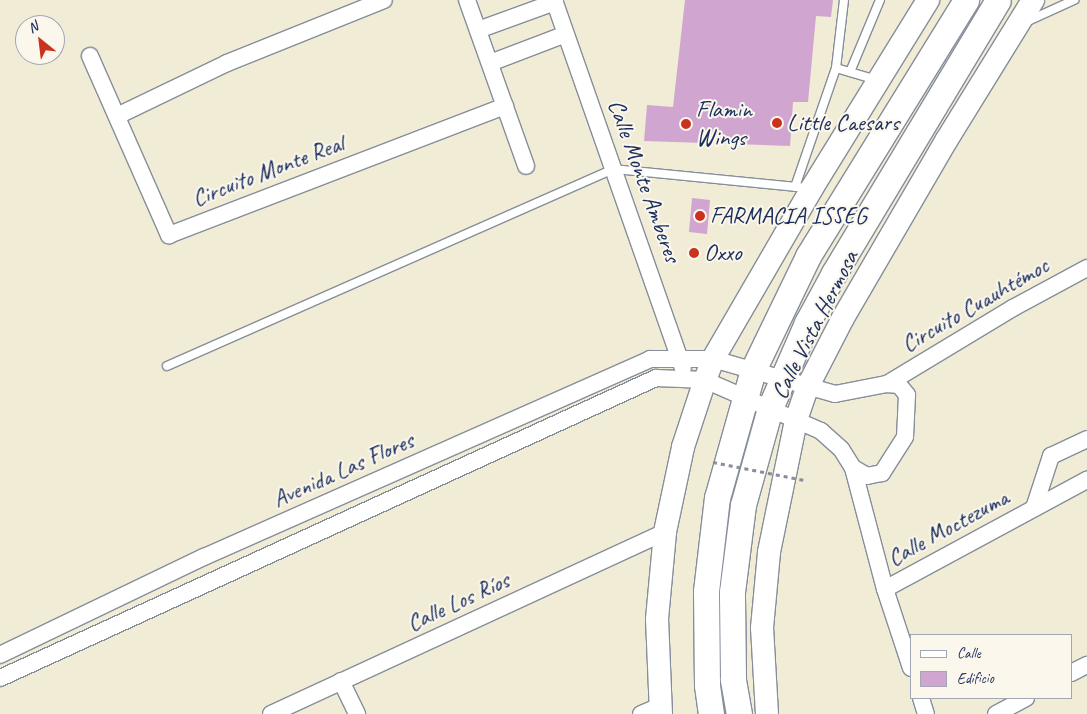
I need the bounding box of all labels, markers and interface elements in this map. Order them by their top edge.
north arrow [15,15,65,65]
text: N [25,18,41,37]
street label: Calle Monte Amberes [601,96,687,266]
place label: Flamin Wings [696,96,752,152]
place label: Little Caesars [787,109,900,137]
marker: Little Caesars [771,117,783,129]
marker: Flamin Wings [680,118,692,130]
street label: Circuito Monte Real [188,129,348,213]
place label: FARMACIA ISSEG [710,202,868,230]
marker: FARMACIA ISSEG [694,210,706,222]
place label: Oxxo [704,239,742,267]
street label: Calle Vista Hermosa [765,246,865,404]
marker: Oxxo [688,247,700,259]
street label: Circuito Cuauhtémoc [897,251,1053,359]
street label: Avenida Las Flores [268,426,418,514]
street label: Calle Moctezuma [882,483,1014,573]
street label: Calle Los Ríos [402,566,514,638]
legend [910,634,1072,699]
text: Calle [957,644,981,663]
text: Edificio [957,669,994,688]

